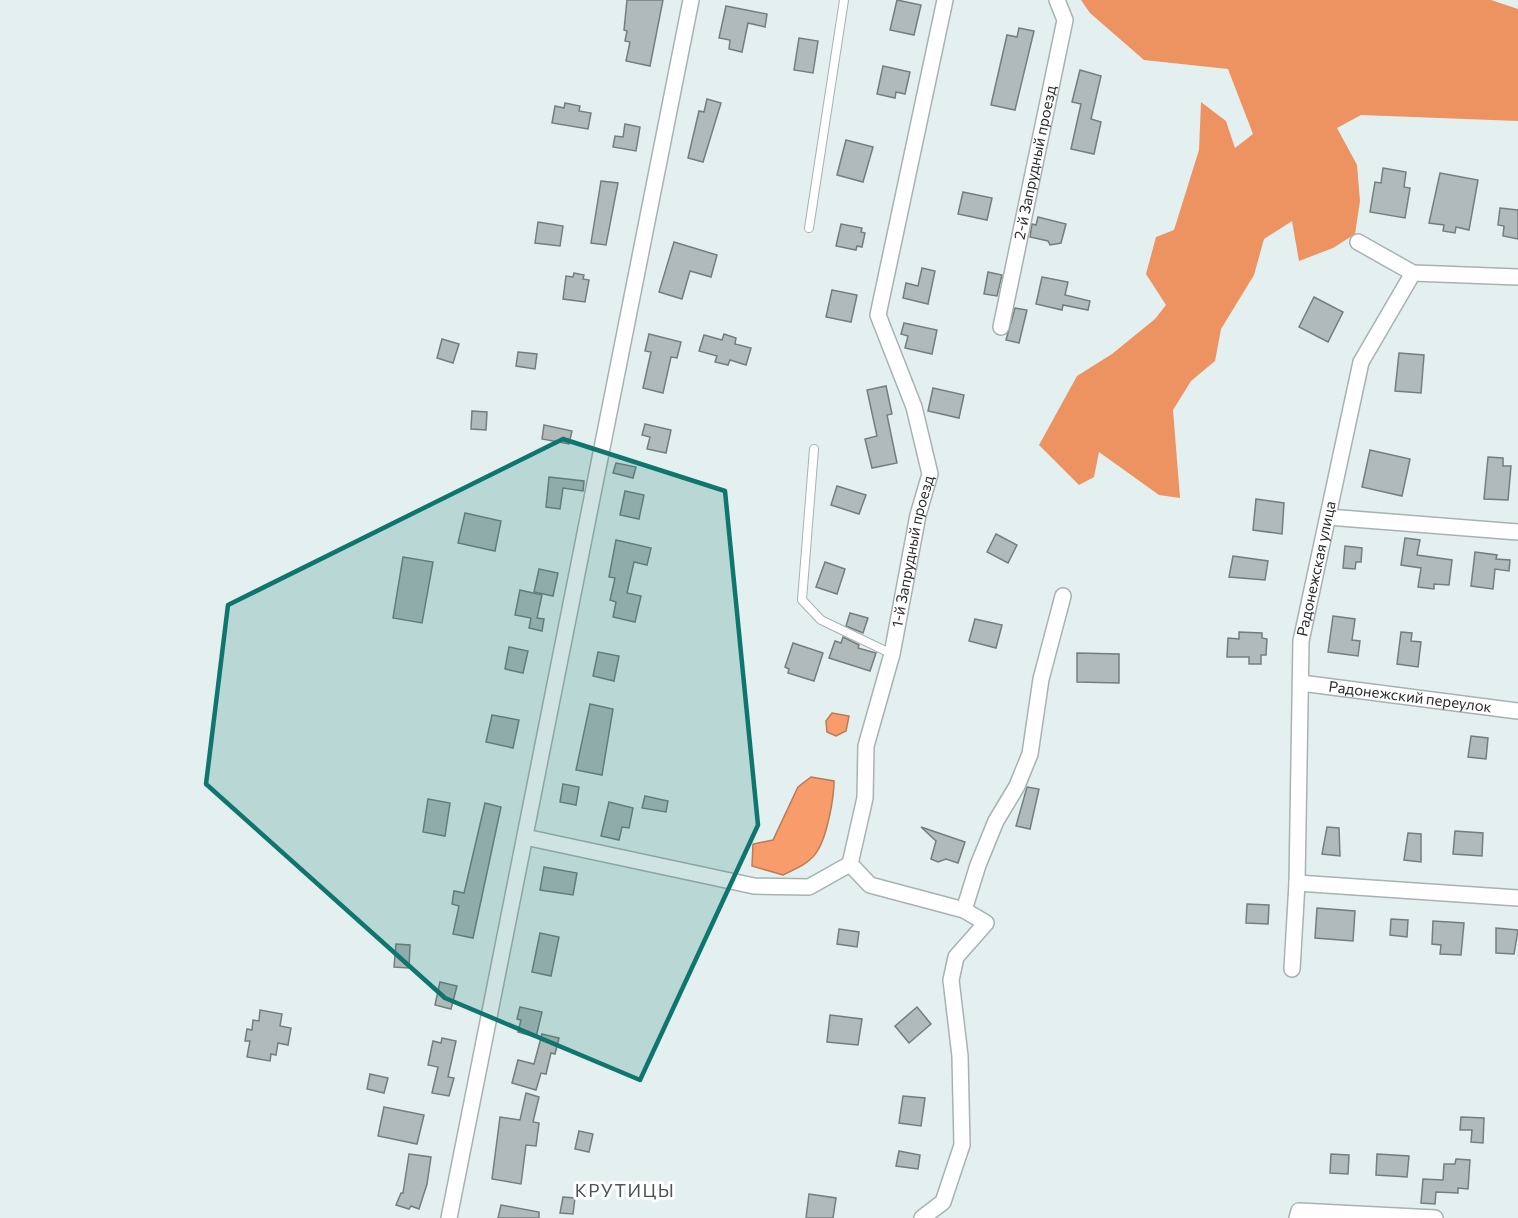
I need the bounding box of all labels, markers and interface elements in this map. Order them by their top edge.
street label: 2-й Запрудный проезд [1009,83,1059,241]
street label: 1-й Запрудный проезд [887,473,937,629]
street label: Радонежская улица [1292,499,1339,638]
street label: Радонежский переулок [1328,677,1493,716]
district label: КРУТИЦЫ [575,1179,675,1201]

